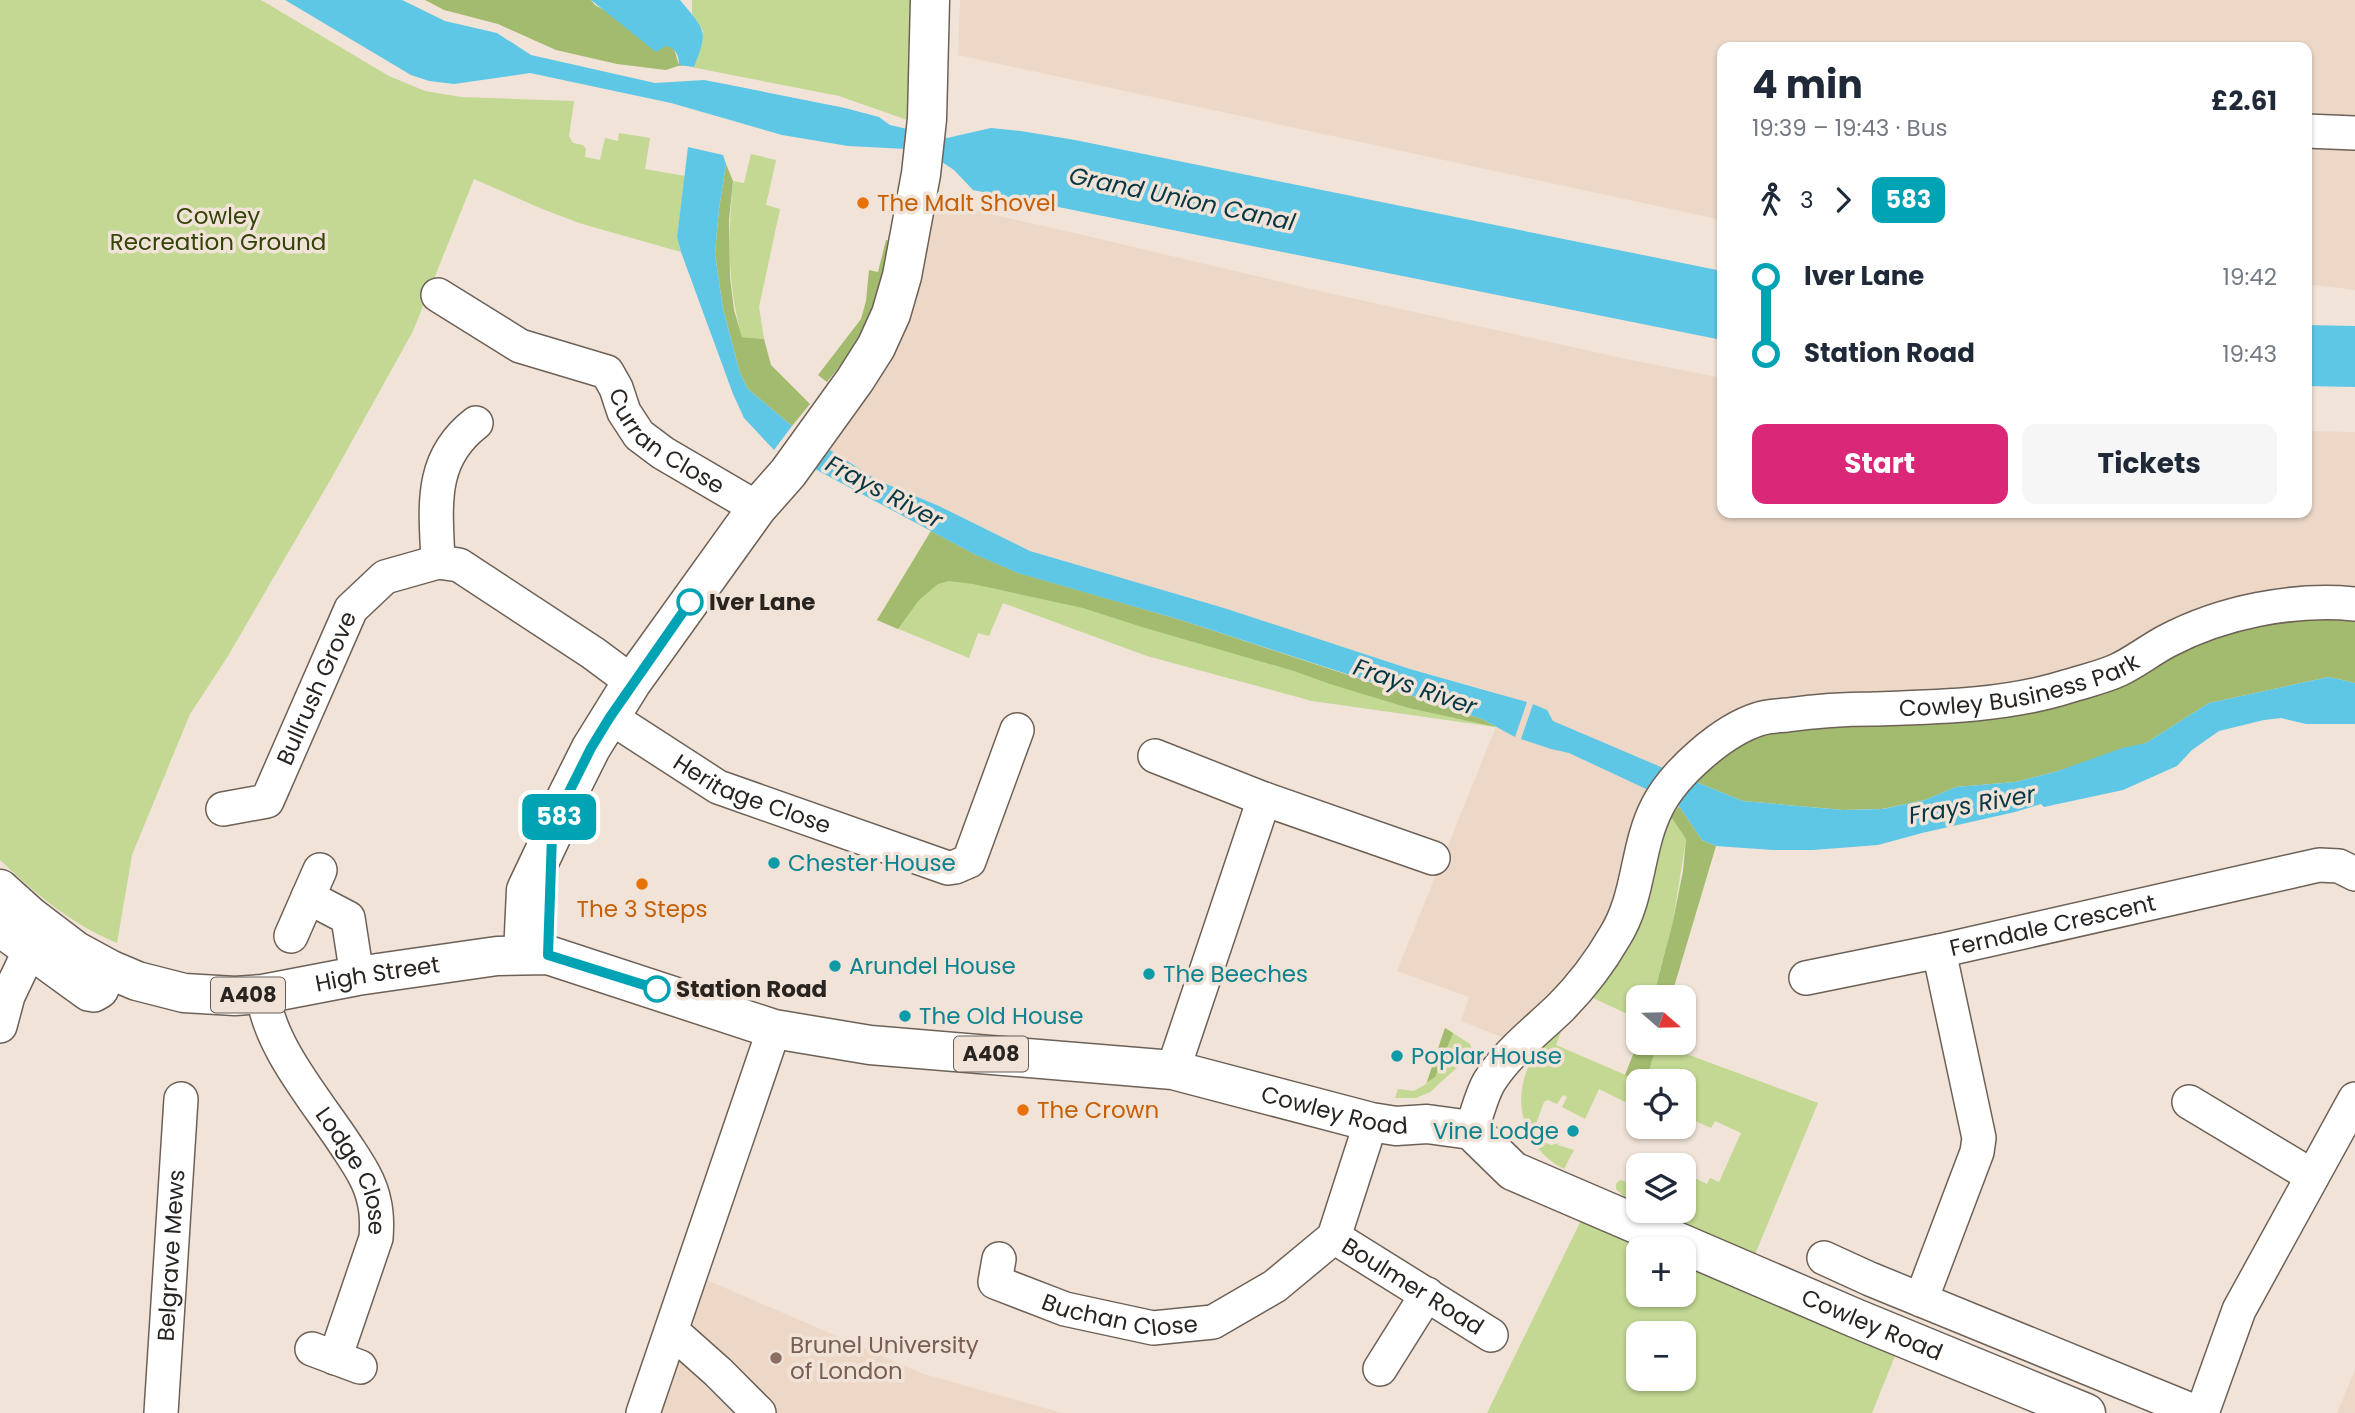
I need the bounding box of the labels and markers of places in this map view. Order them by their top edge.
place label: The Malt Shovel [877,187,1056,219]
marker: The Malt Shovel [855,195,871,211]
place label: Iver Lane [709,586,815,618]
marker: Iver Lane [677,589,703,615]
place label: Chester House [788,847,956,879]
marker: Chester House [766,855,782,871]
marker: The 3 Steps [634,876,650,892]
place label: The 3 Steps [577,893,707,925]
place label: Arundel House [849,950,1016,982]
marker: Arundel House [827,958,843,974]
place label: The Beeches [1163,958,1308,990]
marker: The Beeches [1141,966,1157,982]
place label: Station Road [676,973,827,1005]
marker: Station Road [644,976,670,1002]
place label: The Old House [919,1000,1084,1032]
marker: The Old House [897,1008,913,1024]
place label: Poplar House [1411,1040,1562,1072]
marker: Poplar House [1389,1048,1405,1064]
place label: The Crown [1037,1094,1159,1126]
marker: The Crown [1015,1102,1031,1118]
place label: Vine Lodge [1433,1115,1559,1147]
marker: Vine Lodge [1565,1123,1581,1139]
place label: Brunel University of London [790,1329,979,1387]
marker: Brunel University of London [768,1350,784,1366]

